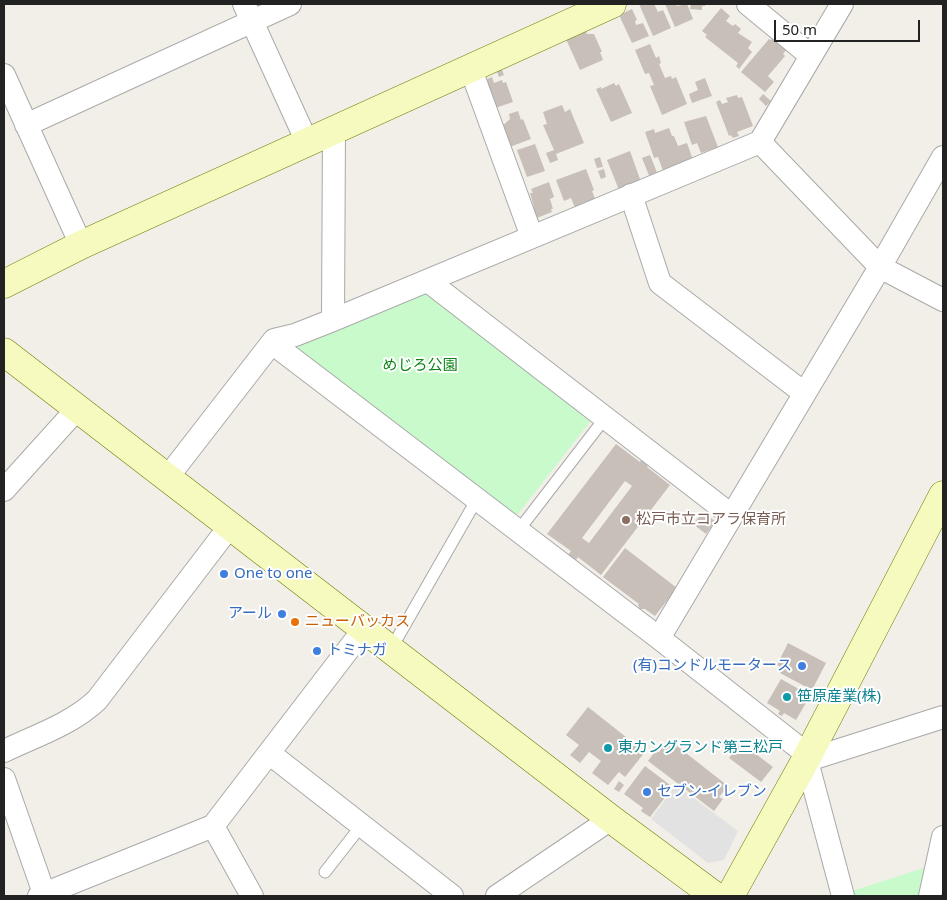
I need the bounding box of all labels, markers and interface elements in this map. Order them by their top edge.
scale bar [777,10,923,42]
text: 50 m [782,19,817,39]
park label: めじろ公園 [383,357,457,375]
place label: 松戸市立コアラ保育所 [636,511,786,529]
marker: 松戸市立コアラ保育所 [620,514,632,526]
place label: One to one [234,565,313,583]
marker: One to one [218,568,230,580]
place label: アール [228,605,272,623]
marker: アール [276,608,288,620]
place label: ニューバッカス [305,613,410,631]
marker: ニューバッカス [289,616,301,628]
place label: トミナガ [327,642,387,660]
marker: トミナガ [311,645,323,657]
place label: (有)コンドルモータース [633,657,792,675]
marker: (有)コンドルモータース [796,660,808,672]
place label: 笹原産業(株) [797,688,881,706]
marker: 笹原産業(株) [781,691,793,703]
place label: 東カングランド第三松戸 [618,739,783,757]
marker: 東カングランド第三松戸 [602,742,614,754]
place label: セブン-イレブン [657,783,767,801]
marker: セブン-イレブン [641,786,653,798]

